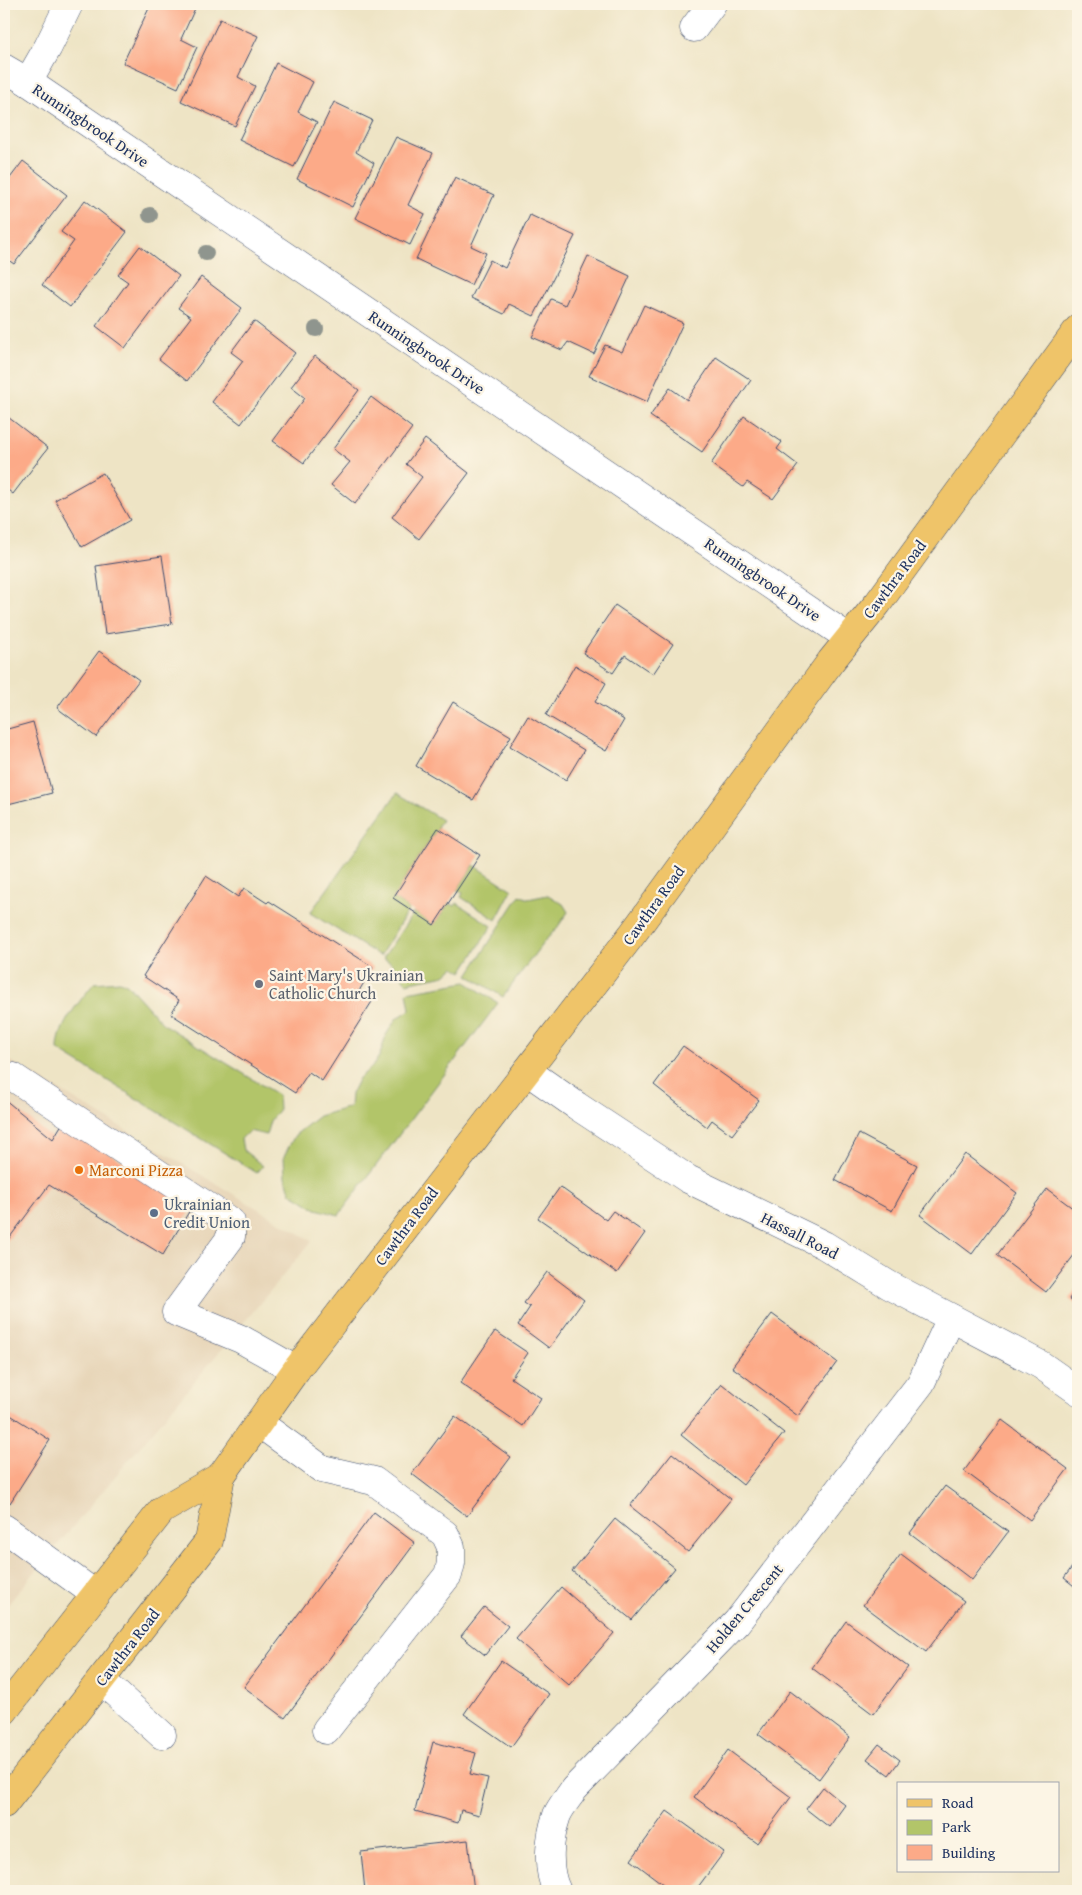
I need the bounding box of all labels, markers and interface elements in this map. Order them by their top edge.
street label: Runningbrook Drive [28,77,154,173]
street label: Runningbrook Drive [364,304,490,400]
street label: Runningbrook Drive [700,531,826,627]
street label: Cawthra Road [856,534,932,623]
street label: Cawthra Road [616,860,690,950]
place label: Saint Mary's Ukrainian Catholic Church [269,963,423,1005]
marker: Saint Mary's Ukrainian Catholic Church [253,978,265,990]
place label: Marconi Pizza [89,1158,183,1182]
marker: Marconi Pizza [73,1164,85,1176]
street label: Cawthra Road [368,1181,444,1270]
place label: Ukrainian Credit Union [164,1192,250,1234]
street label: Hassall Road [757,1205,843,1265]
marker: Ukrainian Credit Union [148,1207,160,1219]
street label: Holden Crescent [699,1558,789,1658]
street label: Cawthra Road [89,1603,165,1691]
legend [897,1782,1060,1872]
text: Road [942,1792,973,1813]
text: Park [942,1816,971,1837]
text: Building [942,1842,996,1863]

